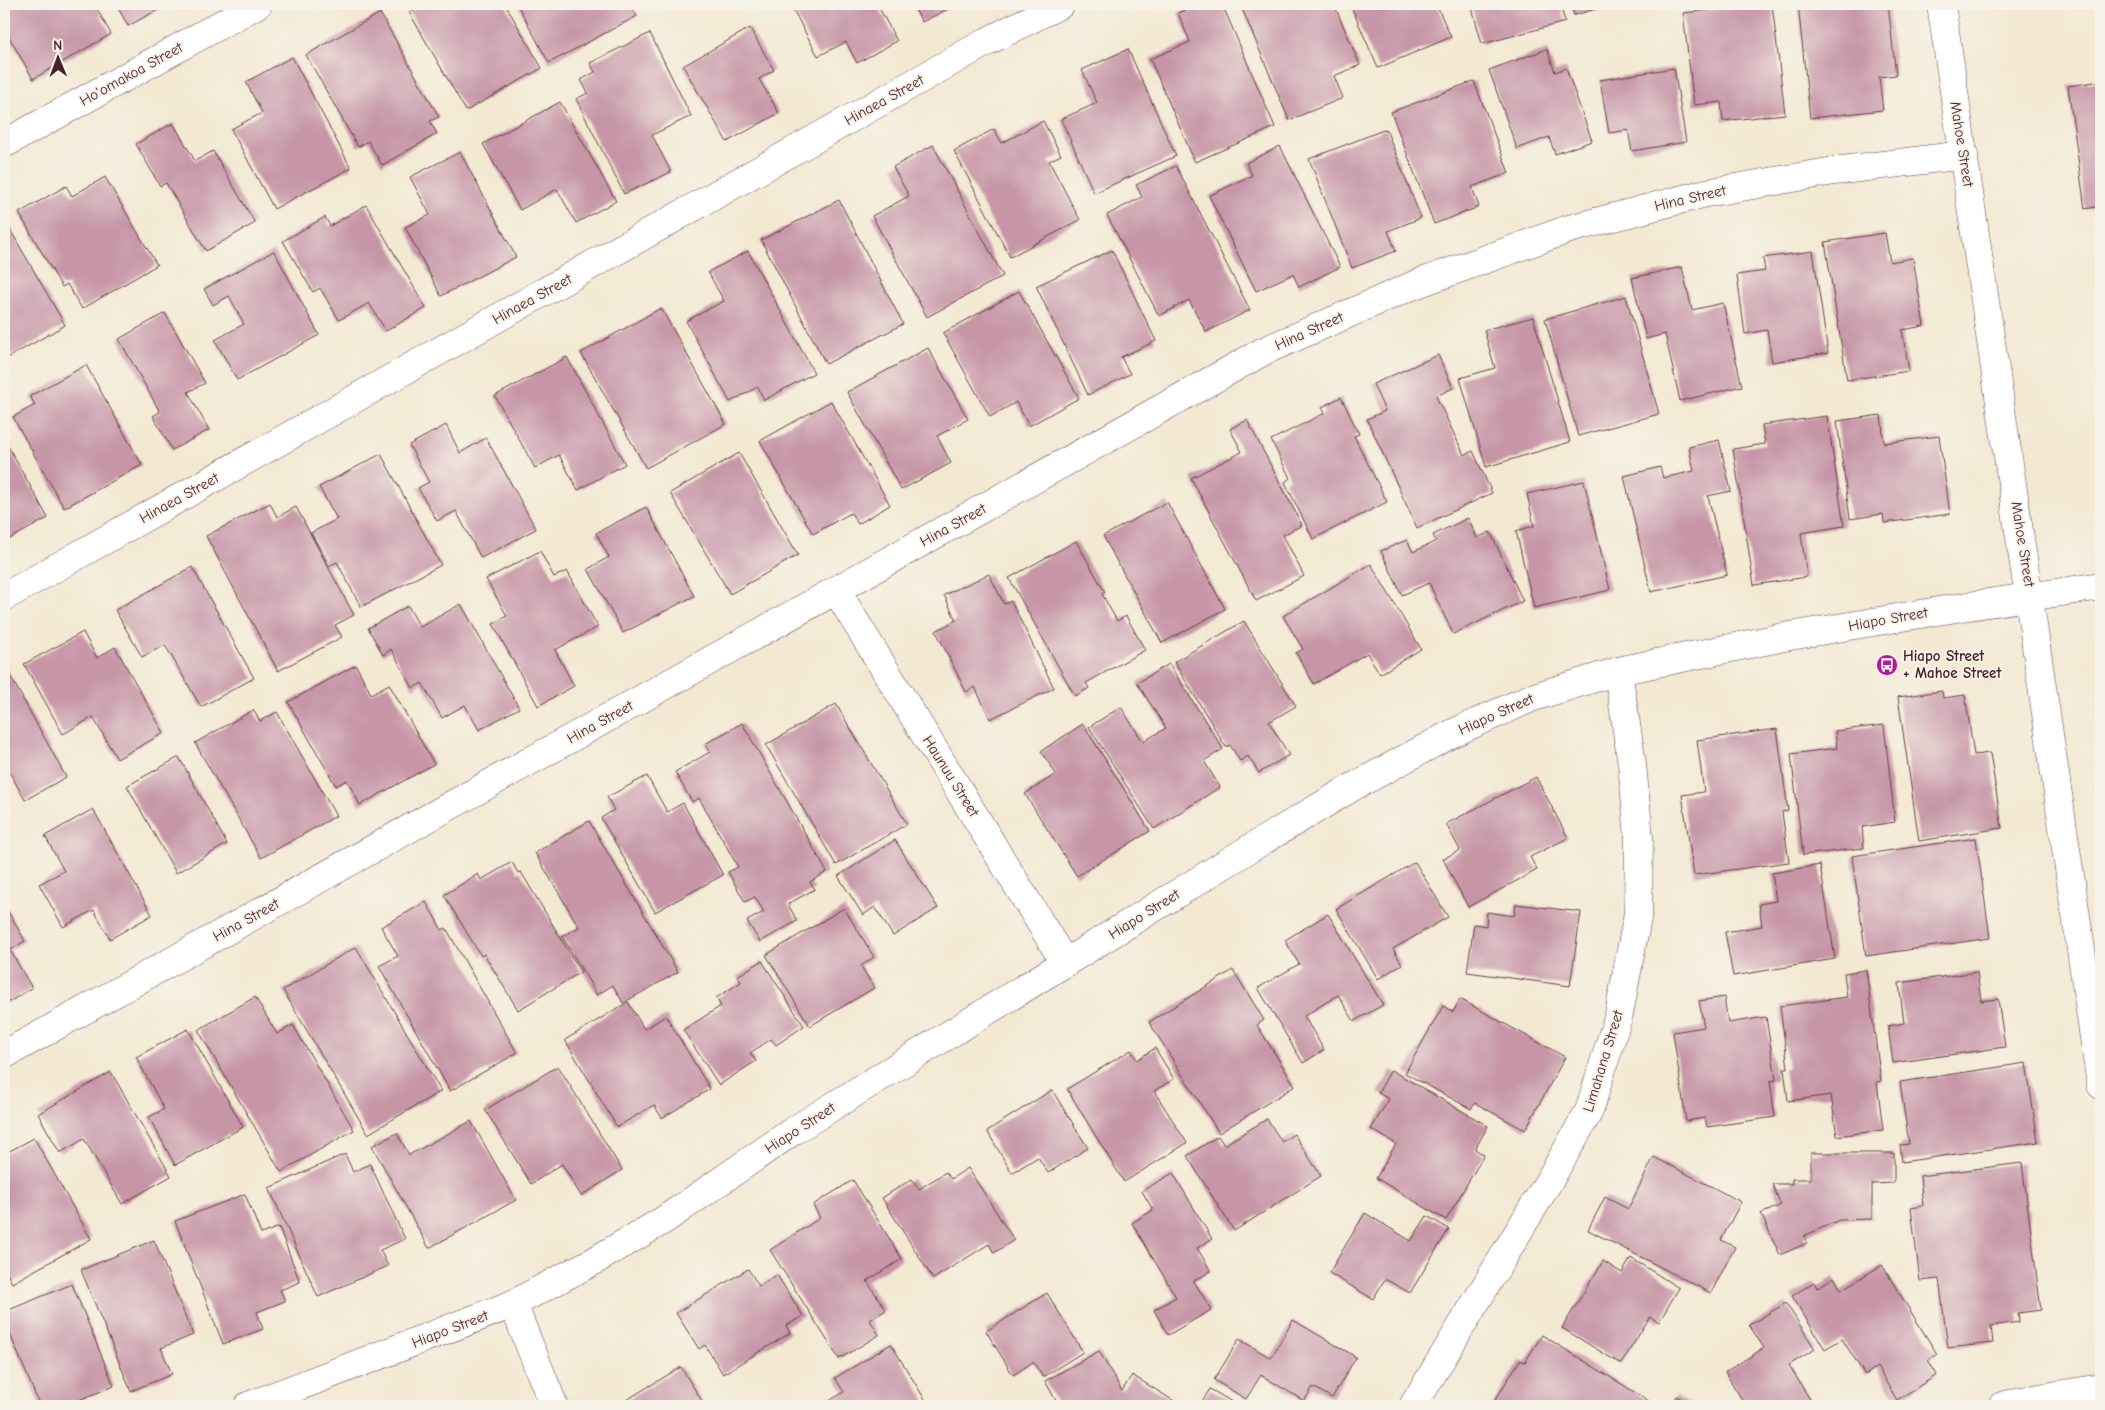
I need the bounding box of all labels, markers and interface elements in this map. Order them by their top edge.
north arrow [32,32,82,82]
text: N [53,37,62,54]
street label: Ho'omakoa Street [76,38,186,110]
street label: Hinaea Street [841,70,928,129]
street label: Mahoe Street [1946,100,1978,189]
street label: Hina Street [1652,181,1728,215]
street label: Hinaea Street [489,269,576,328]
street label: Hina Street [1272,308,1347,354]
street label: Hinaea Street [136,468,223,527]
street label: Hina Street [917,499,990,551]
street label: Mahoe Street [2007,500,2039,589]
street label: Hiapo Street [1847,603,1930,635]
place label: Hiapo Street + Mahoe Street [1903,647,2002,682]
bus stop icon: Hiapo Street + Mahoe Street [1875,653,1899,677]
street label: Hiapo Street [1456,689,1537,739]
street label: Hina Street [564,696,637,748]
street label: Haunuu Street [919,732,984,821]
street label: Hiapo Street [1105,885,1183,943]
street label: Hina Street [210,894,283,946]
street label: Limahana Street [1579,1007,1627,1114]
street label: Hiapo Street [761,1098,839,1157]
street label: Hiapo Street [409,1306,491,1352]

